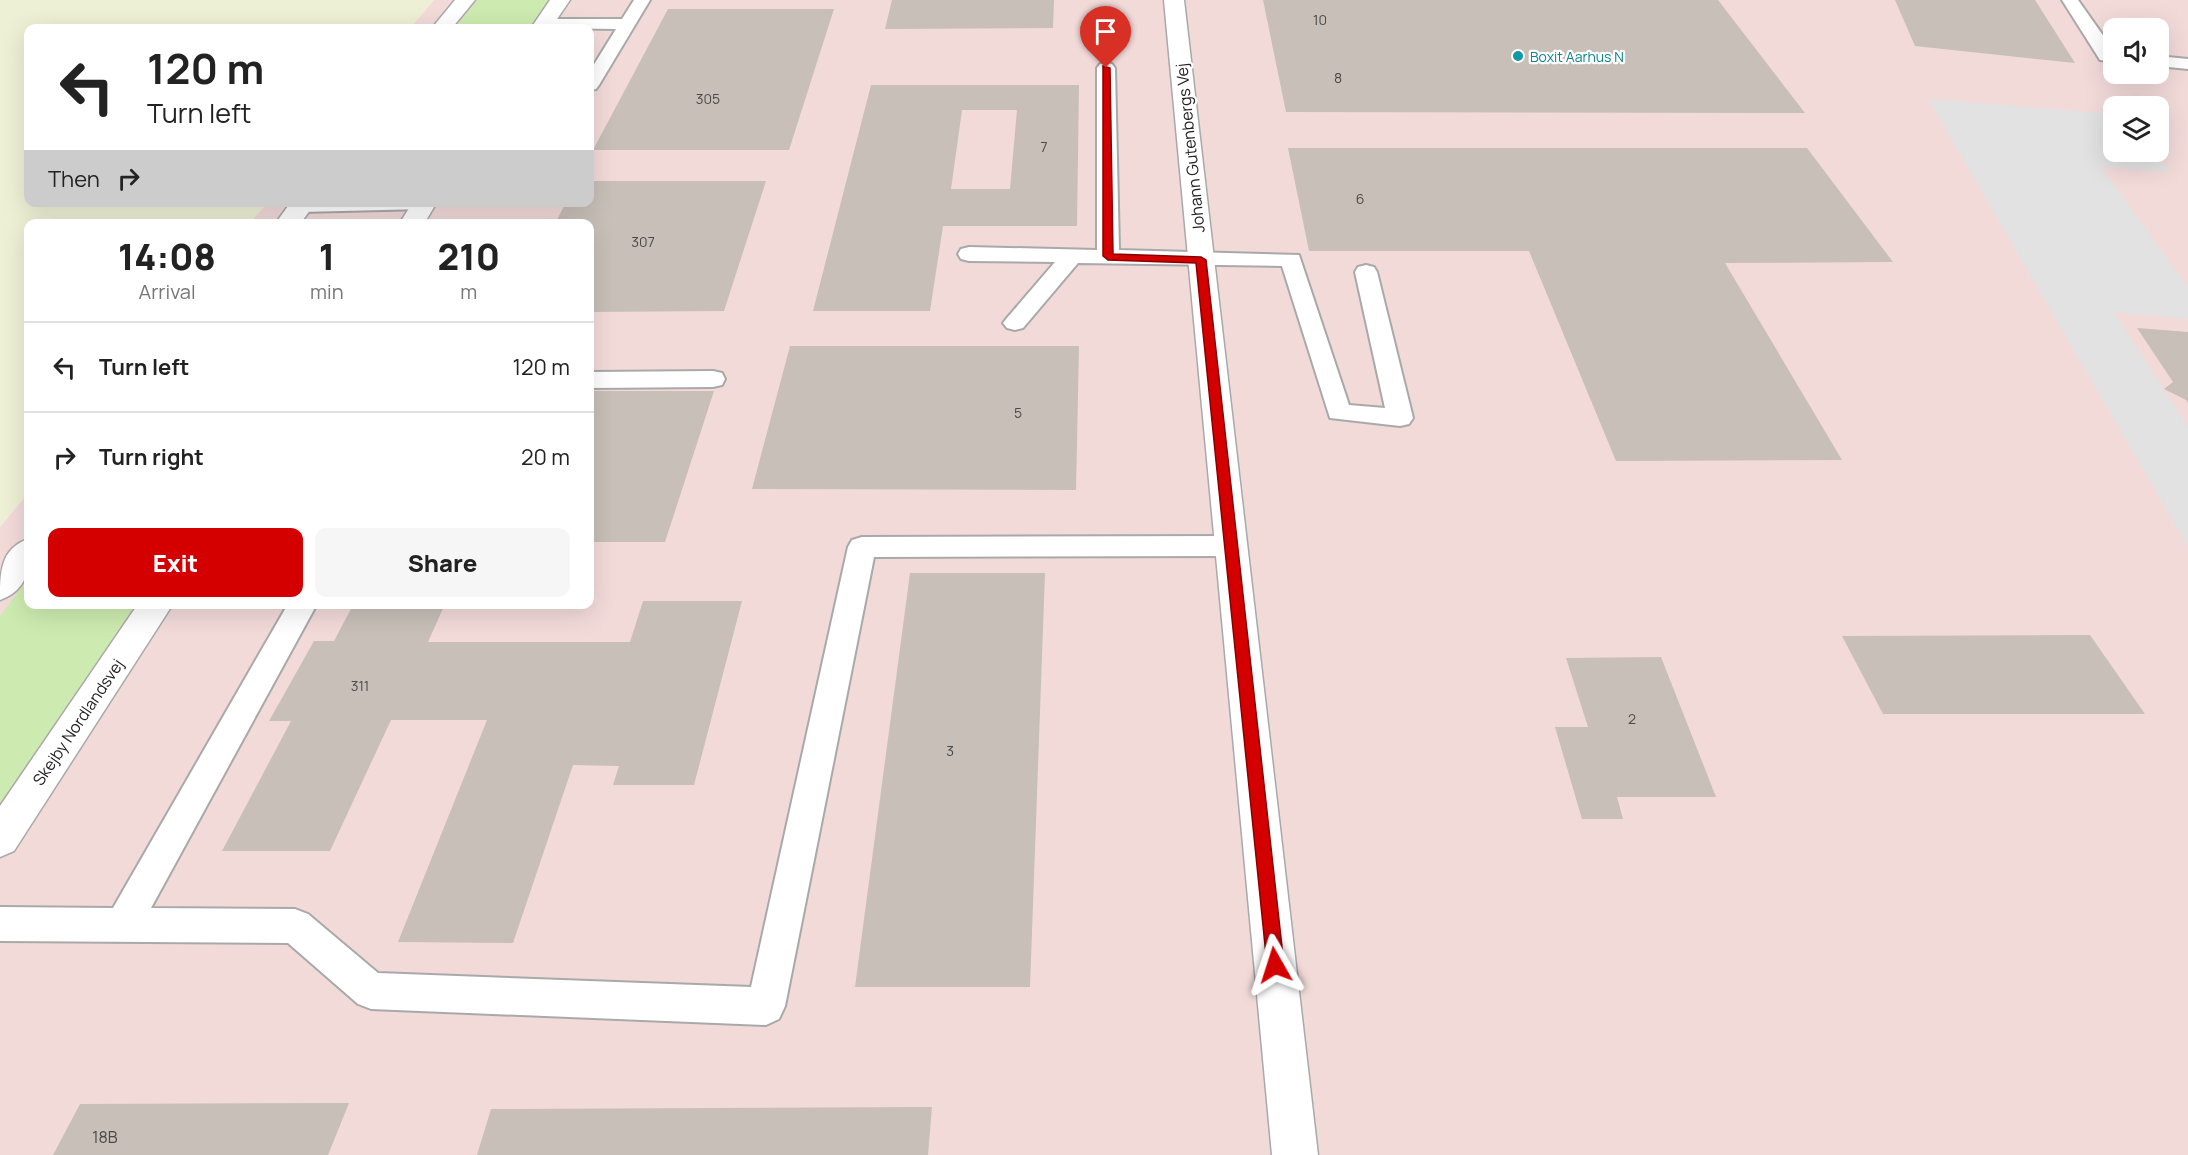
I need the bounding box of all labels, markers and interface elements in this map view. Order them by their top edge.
pin [1080,6,1131,68]
house number: 10 [1313,10,1327,29]
icon: arrive [1089,15,1122,48]
map controls [2103,18,2169,162]
button: sound [2103,18,2169,84]
text: 120 m [147,39,264,97]
place label: Boxit Aarhus N [1530,47,1624,66]
icon: left [48,48,126,126]
marker: Boxit Aarhus N [1511,49,1525,63]
street label: Johann Gutenbergs Vej [1170,62,1210,234]
house number: 8 [1334,68,1342,87]
house number: 305 [696,89,720,108]
text: Turn left [147,94,251,131]
button: layers [2103,96,2169,162]
house number: 7 [1040,137,1048,156]
icon: right [112,162,145,195]
text: Then [48,164,100,194]
house number: 6 [1356,189,1364,208]
text: 14:08 [118,232,216,281]
text: 1 [319,232,335,281]
text: 210 [438,232,500,281]
house number: 307 [631,232,655,251]
text: Arrival [138,278,196,305]
text: min [310,278,344,305]
text: m [460,278,477,305]
icon: left [48,351,81,384]
text: Turn left [99,352,189,382]
text: 120 m [512,352,570,382]
house number: 5 [1014,403,1022,422]
icon: right [48,441,81,474]
text: Turn right [99,442,204,472]
text: 20 m [521,442,570,472]
button: Exit [48,528,303,597]
button: Share [315,528,570,597]
street label: Skejby Nordlandsvej [28,655,128,789]
house number: 311 [351,676,369,695]
house number: 2 [1628,709,1636,728]
house number: 3 [946,741,954,760]
position arrow [1243,933,1307,997]
house number: 18B [92,1126,118,1148]

